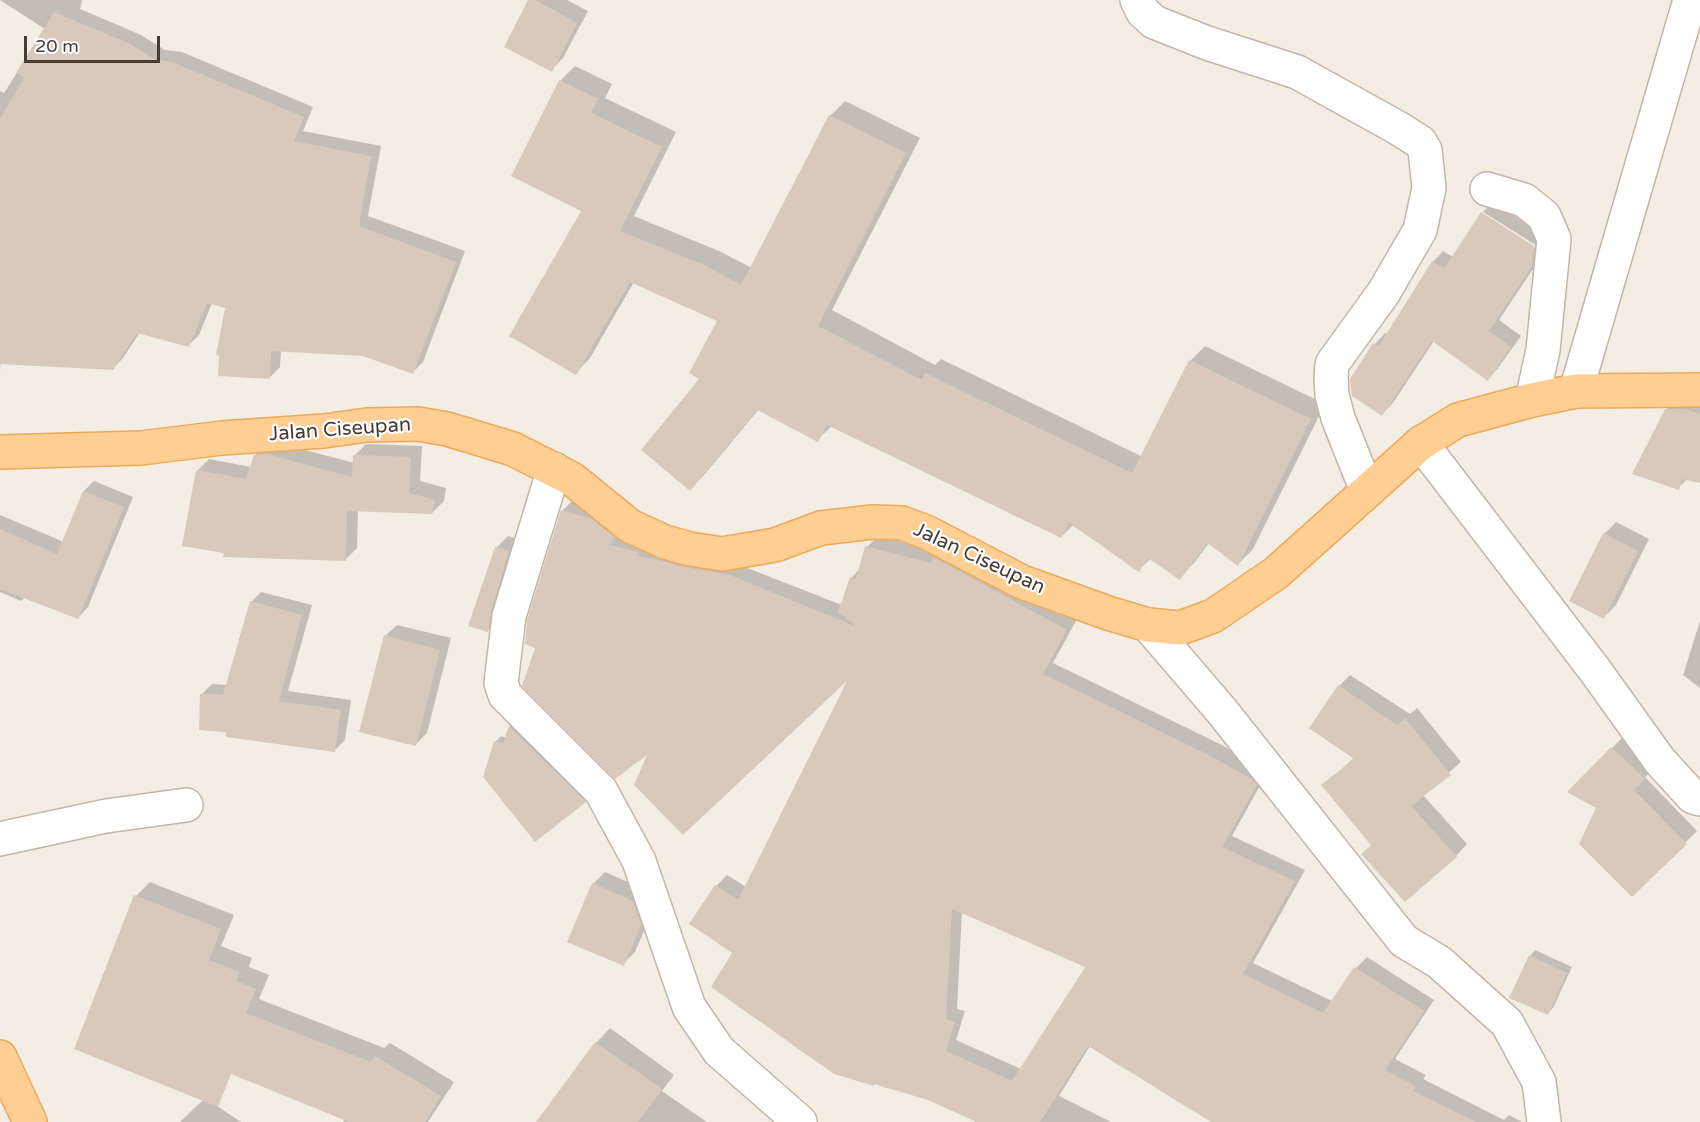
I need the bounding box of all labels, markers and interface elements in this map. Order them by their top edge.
scale bar [27,24,164,62]
text: 20 m [35,35,79,57]
street label: Jalan Ciseupan [268,413,412,447]
street label: Jalan Ciseupan [909,518,1049,600]

